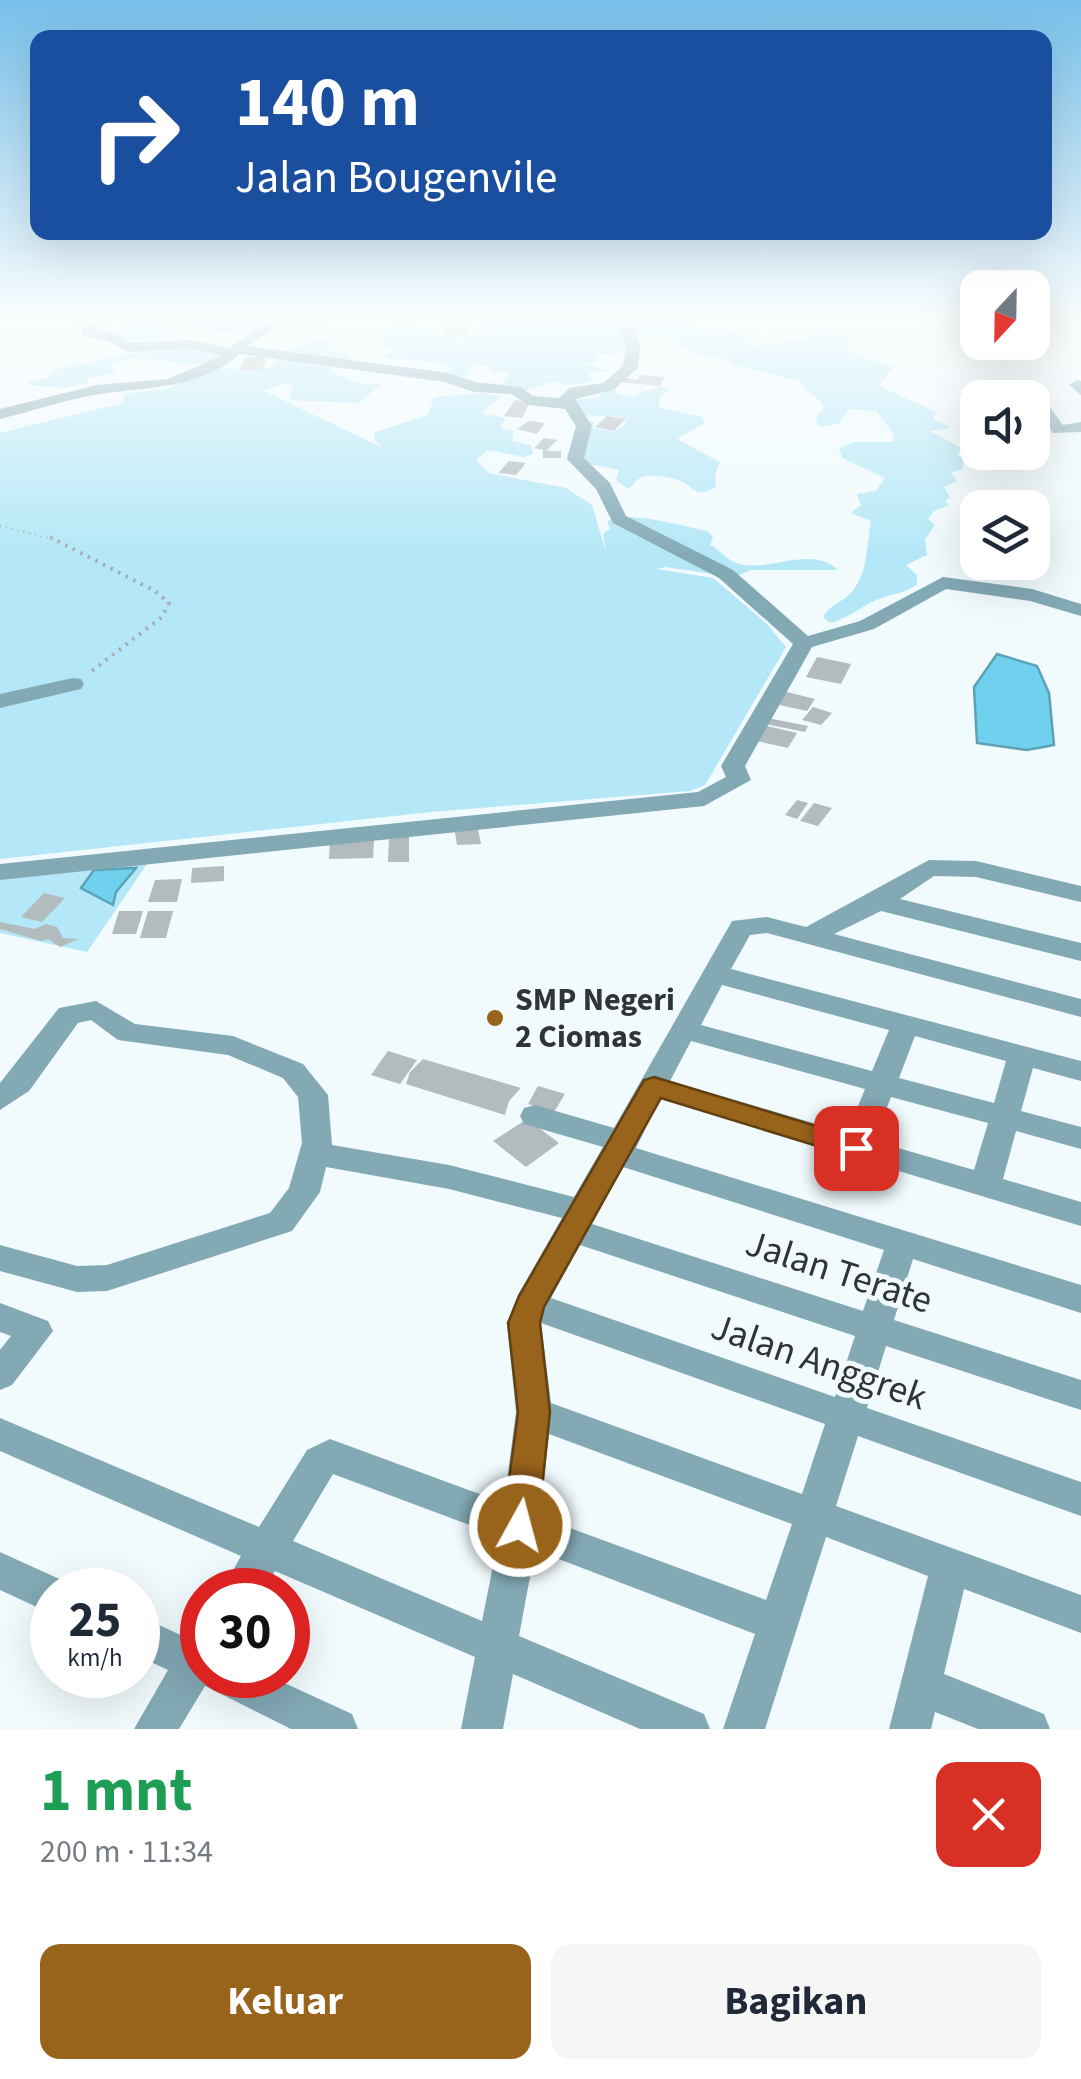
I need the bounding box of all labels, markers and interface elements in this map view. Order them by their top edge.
text: 140 m [235,53,420,153]
icon: right [70,70,200,200]
text: Jalan Bougenvile [235,146,557,210]
north arrow [960,270,1050,360]
map controls [960,270,1050,580]
button: sound [960,380,1050,470]
button: layers [960,490,1050,580]
place label: SMP Negeri 2 Ciomas [515,977,675,1060]
marker: SMP Negeri 2 Ciomas [484,1007,506,1029]
pin [814,1106,899,1191]
icon: arrive [829,1121,884,1176]
street label: Jalan Terate [739,1216,939,1328]
street label: Jalan Anggrek [704,1300,934,1424]
position arrow [468,1474,572,1578]
speed limit sign: 30 [180,1568,310,1698]
text: 25 [69,1585,121,1656]
text: km/h [67,1640,123,1676]
text: 1 mnt [40,1749,192,1834]
button: close [936,1762,1041,1867]
text: 200 m · 11:34 [40,1829,213,1875]
button: Keluar [40,1944,531,2059]
button: Bagikan [551,1944,1041,2059]

